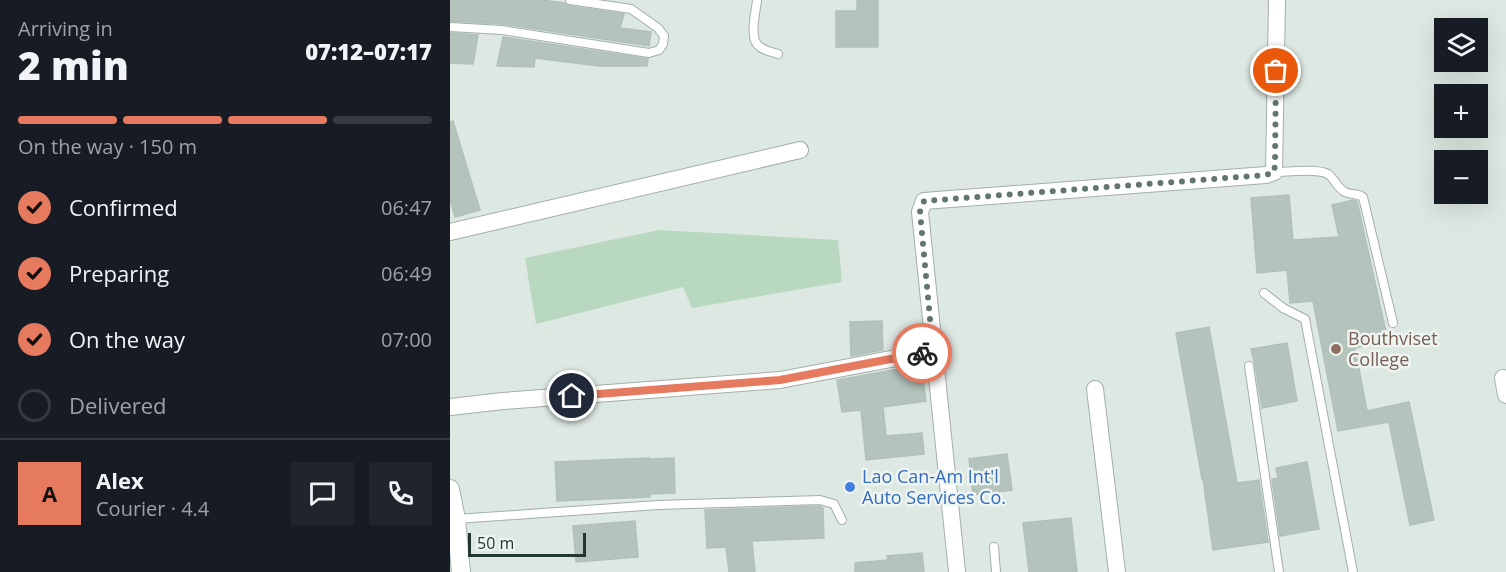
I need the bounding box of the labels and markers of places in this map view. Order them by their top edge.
pin [1250,45,1301,96]
place label: Bouthviset College [1348,326,1438,371]
marker: Bouthviset College [1329,342,1343,356]
pin [546,370,597,421]
place label: Lao Can-Am Int'l Auto Services Co. [862,464,1006,509]
marker: Lao Can-Am Int'l Auto Services Co. [843,480,857,494]

